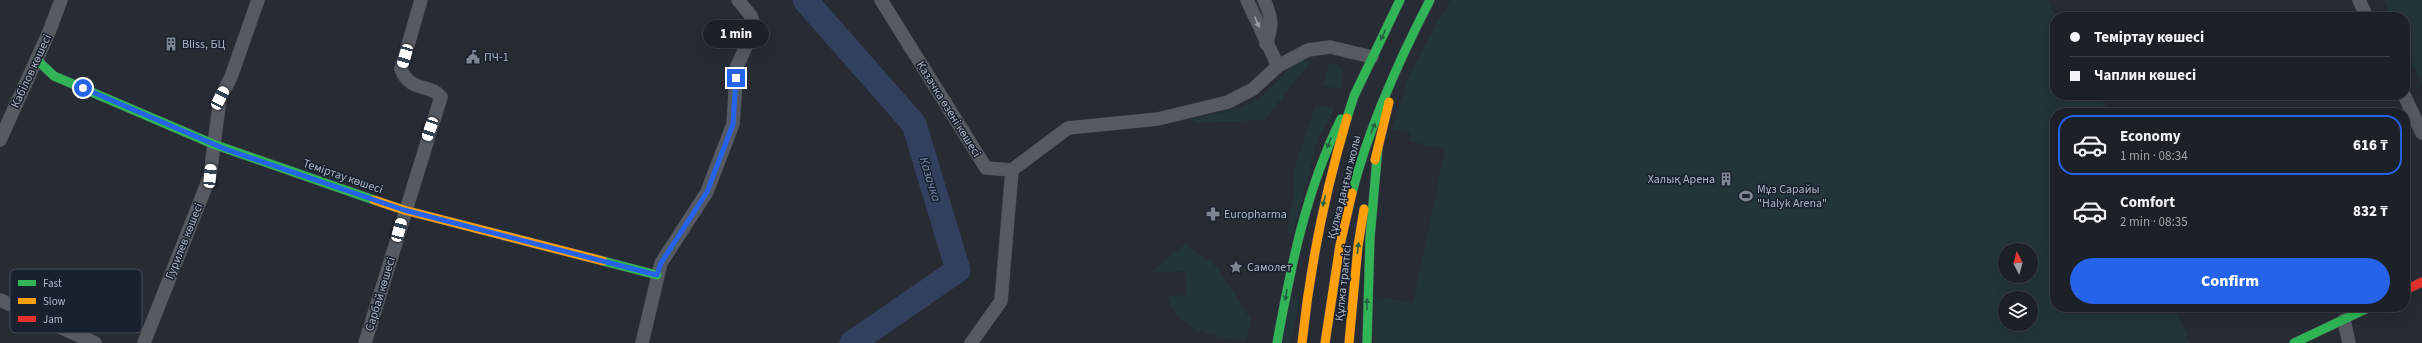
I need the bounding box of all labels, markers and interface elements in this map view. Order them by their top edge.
one-way arrow [1254,17,1260,28]
callout: 1 min [703,20,769,48]
text: 1 min [720,25,752,43]
text: Теміртау көшесі [2094,27,2204,48]
one-way arrow [1380,29,1386,40]
street label: Кабілов көшесі [7,32,56,111]
building icon: Bliss, БЦ [163,36,179,52]
place label: Bliss, БЦ [182,36,225,53]
car [396,43,414,69]
public building icon: ПЧ-1 [465,49,481,65]
place label: ПЧ-1 [484,49,509,66]
street label: Казачка өзені көшесі [912,58,985,161]
text: Чаплин көшесі [2094,65,2196,86]
route end [727,69,745,87]
route start [74,79,92,97]
car [209,85,231,111]
car [420,116,440,142]
one-way arrow [1370,121,1376,133]
text: Economy [2120,126,2181,147]
icon: car [2072,127,2108,163]
street label: Құлжа даңғыл жолы [1323,133,1366,241]
text: 616 ₸ [2353,135,2388,156]
one-way arrow [1326,137,1332,149]
text: 1 min · 08:34 [2120,147,2188,165]
street label: Теміртау көшесі [301,155,385,198]
water label: Казачка [915,155,945,204]
car [203,164,217,188]
place label: Халық Арена [1648,171,1715,188]
building icon: Халық Арена [1718,171,1734,187]
place label: Мұз Сарайы "Halyk Arena" [1757,181,1827,212]
sports icon: Мұз Сарайы "Halyk Arena" [1738,188,1754,204]
text: Comfort [2120,192,2175,213]
icon: car [2072,193,2108,229]
one-way arrow [1321,195,1327,207]
street label: Гурилев көшесі [161,200,208,282]
text: 832 ₸ [2353,201,2388,222]
pharmacy icon: Europharma [1205,206,1221,222]
place label: Europharma [1224,206,1287,223]
text: 2 min · 08:35 [2120,213,2188,231]
car [390,217,408,243]
one-way arrow [1355,242,1361,254]
north arrow [1998,243,2038,283]
map controls [1998,243,2038,331]
street label: Құлжа трактісі [1331,244,1356,322]
street label: Сарбай көшесі [361,255,400,333]
button: Confirm [2070,258,2390,304]
place icon: Самолет [1228,259,1244,275]
place label: Самолет [1247,259,1292,276]
legend [10,269,142,333]
text: Fast [43,276,62,291]
one-way arrow [1283,289,1289,301]
button: layers [1998,291,2038,331]
text: Slow [43,294,66,309]
one-way arrow [1364,297,1370,310]
text: Jam [43,312,63,327]

